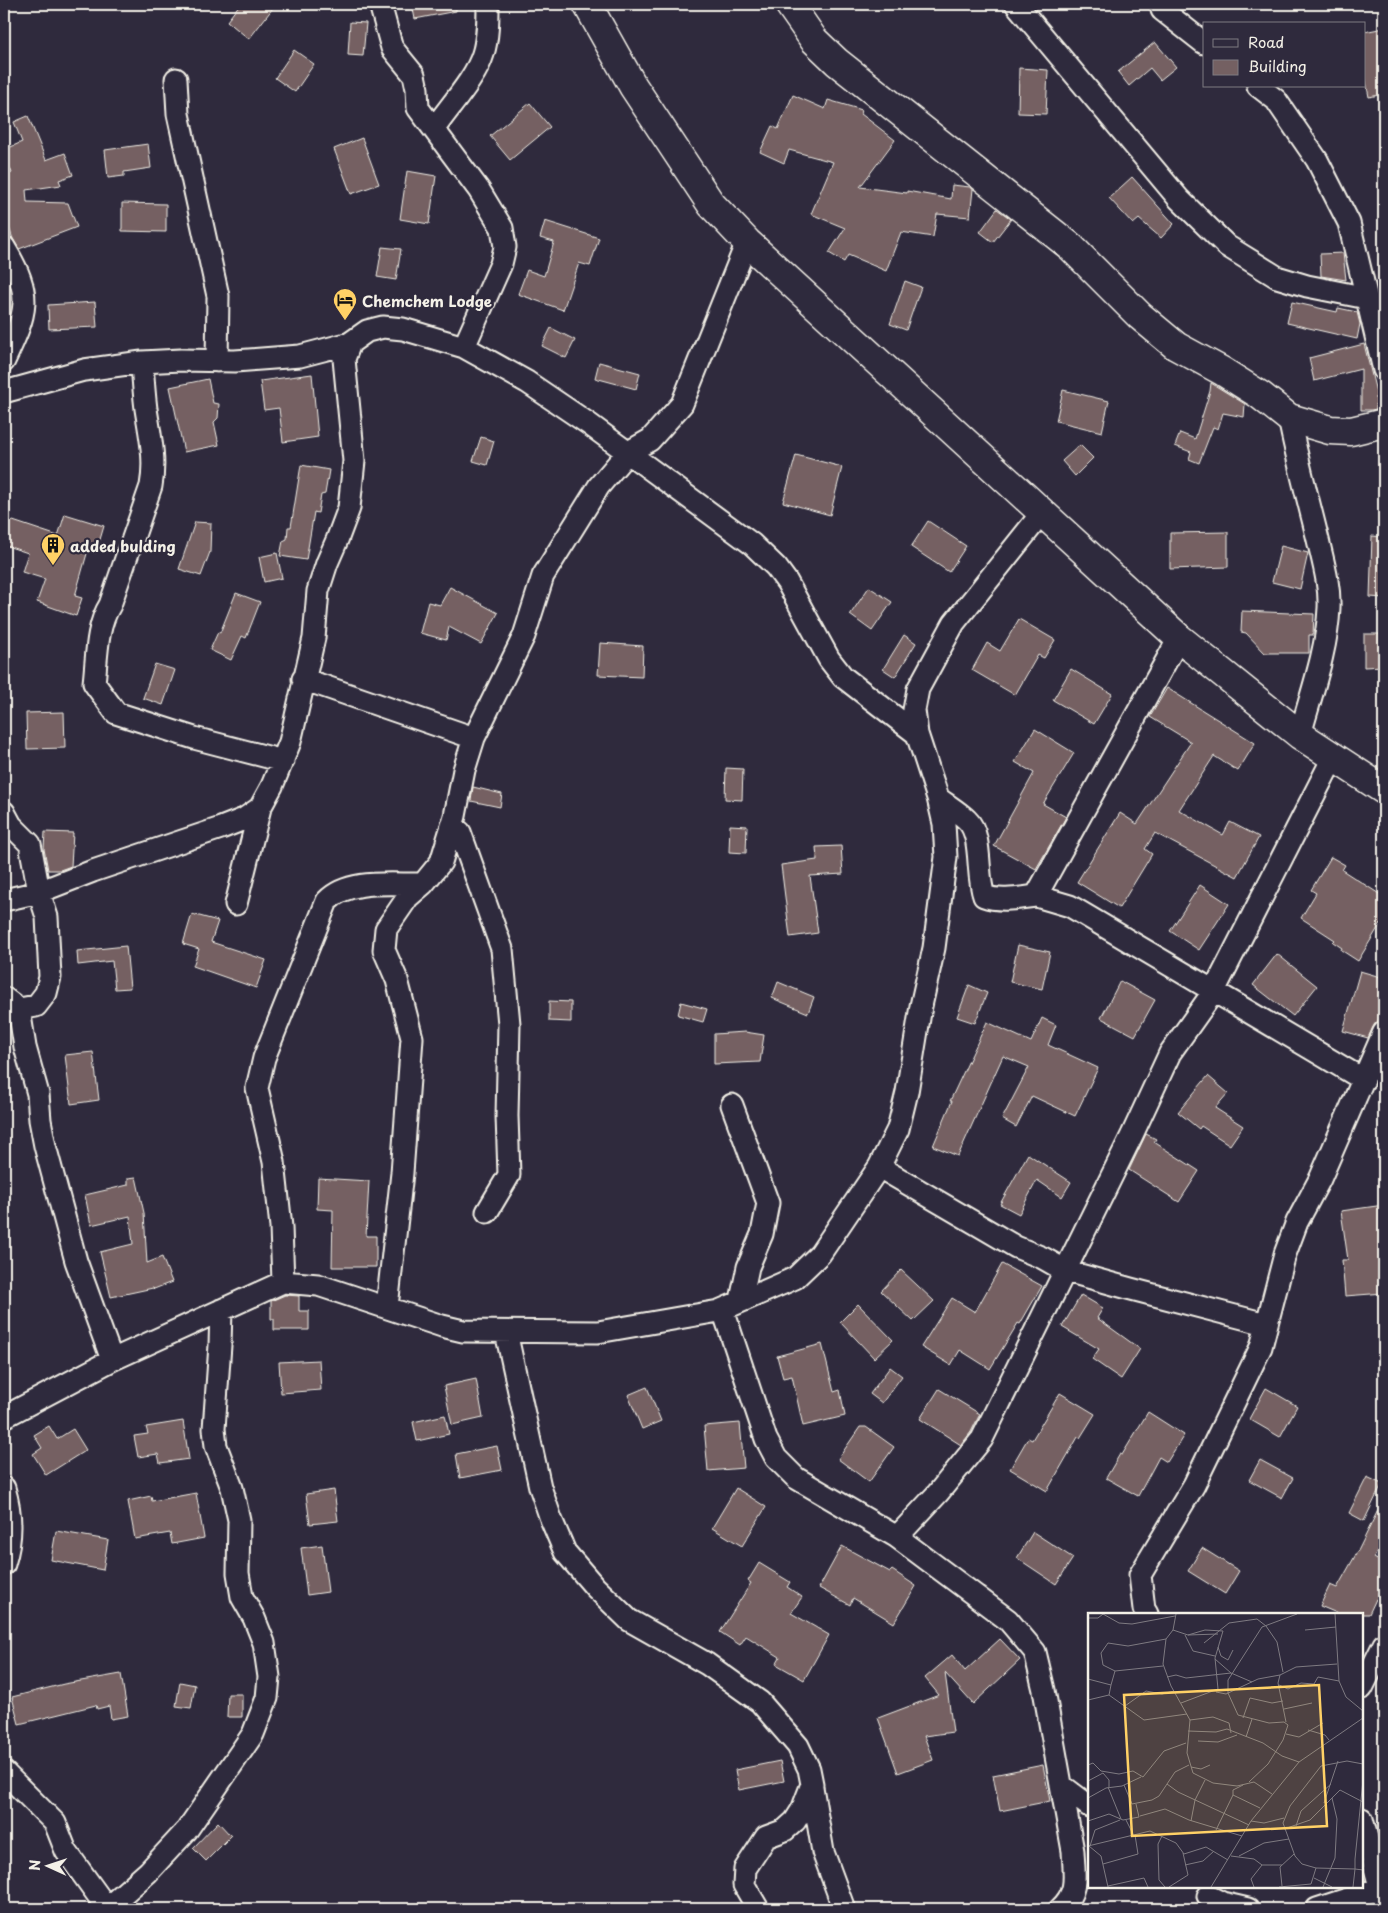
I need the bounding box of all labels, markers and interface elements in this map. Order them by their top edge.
legend [1203,22,1366,88]
text: Road [1248,30,1284,53]
text: Building [1248,54,1307,77]
hotel icon: Chemchem Lodge [332,287,358,321]
place label: Chemchem Lodge [362,289,492,312]
building icon: added bulding [40,532,66,566]
place label: added bulding [70,534,176,557]
inset map [1088,1613,1363,1888]
north arrow [22,1840,72,1890]
text: N [24,1859,45,1871]

